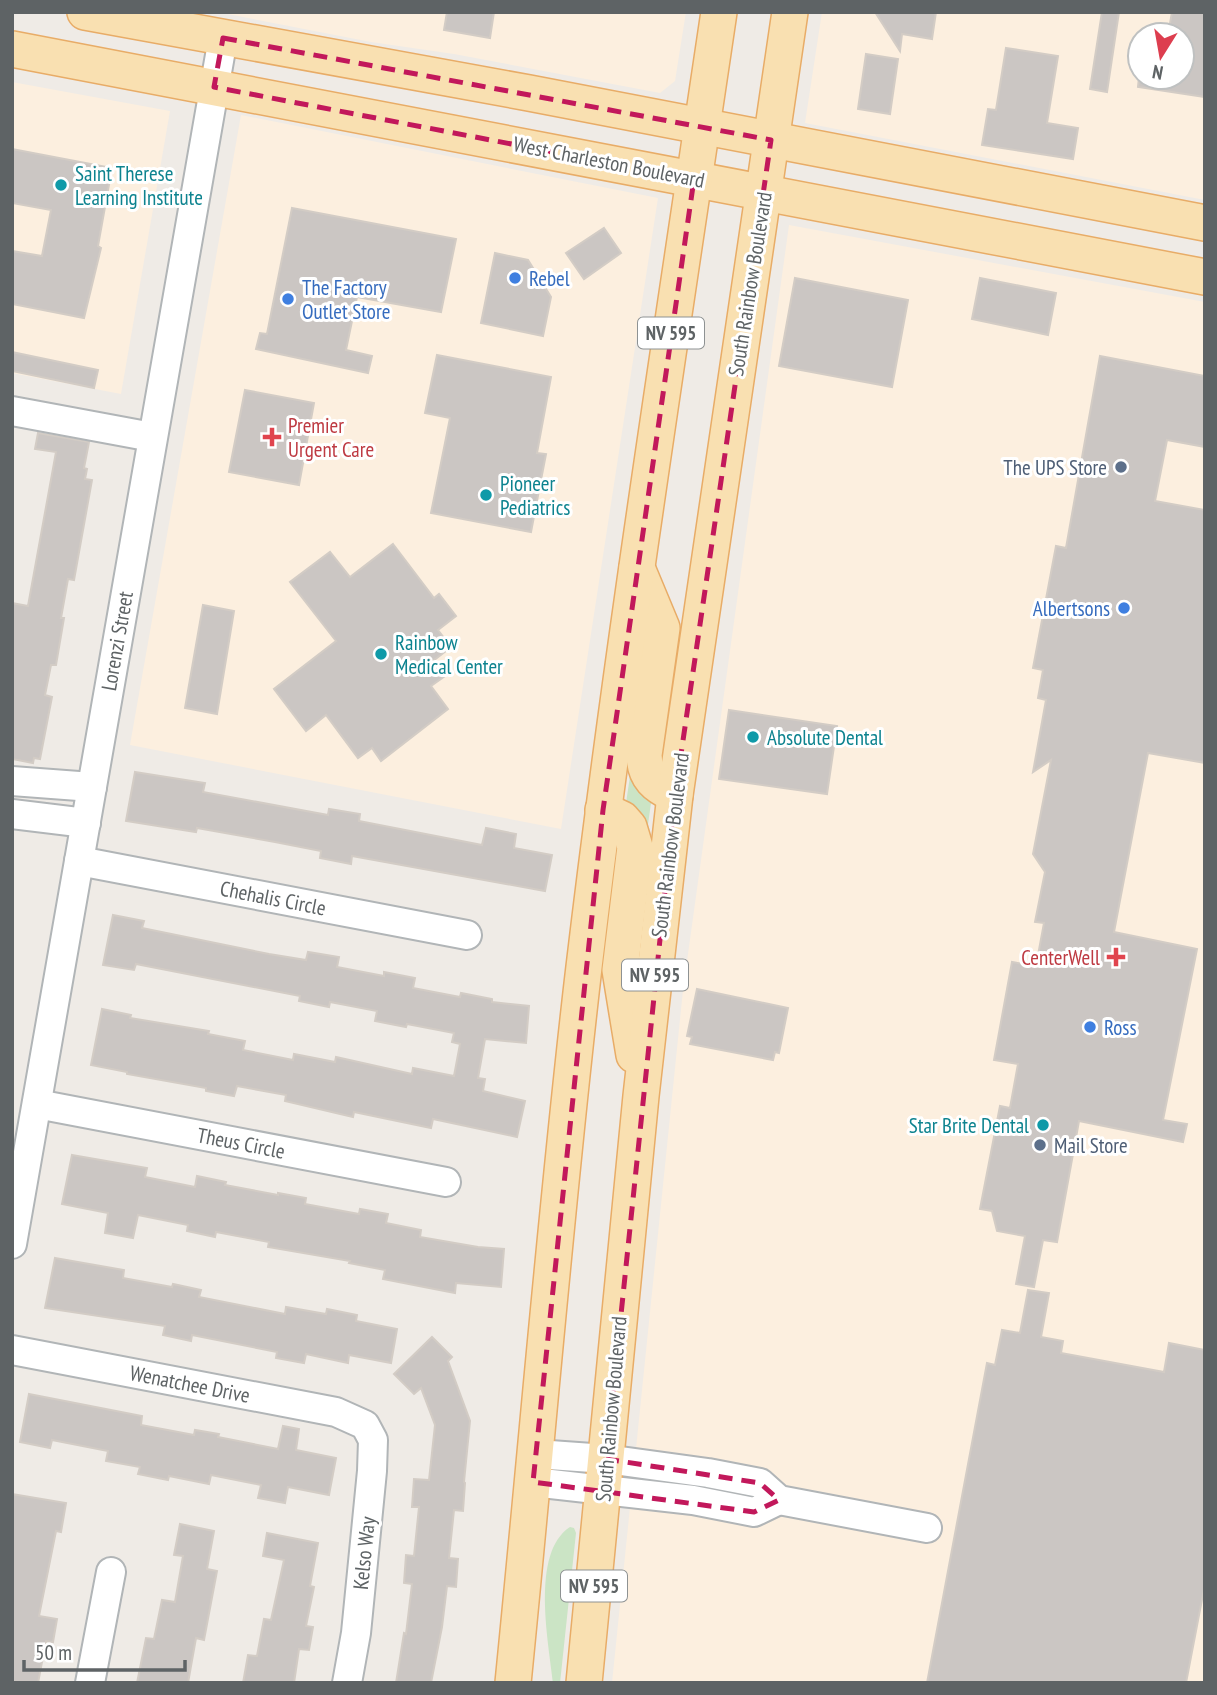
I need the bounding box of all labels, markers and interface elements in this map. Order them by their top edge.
north arrow [1126,21,1196,91]
text: N [1150,60,1165,85]
street label: West Charleston Boulevard [511,130,707,194]
place label: Saint Therese Learning Institute [75,160,203,211]
marker: Saint Therese Learning Institute [53,177,69,193]
street label: South Rainbow Boulevard [722,190,778,378]
place label: Rebel [529,265,570,292]
marker: Rebel [507,270,523,286]
place label: The Factory Outlet Store [302,274,390,325]
marker: The Factory Outlet Store [280,291,296,307]
road number: NV 595 [638,318,704,348]
place label: Premier Urgent Care [288,412,374,463]
marker: Premier Urgent Care [262,427,282,447]
place label: The UPS Store [1003,454,1107,481]
marker: The UPS Store [1113,459,1129,475]
place label: Pioneer Pediatrics [500,470,570,521]
marker: Pioneer Pediatrics [478,487,494,503]
street label: Lorenzi Street [95,589,139,693]
place label: Albertsons [1033,595,1110,622]
marker: Albertsons [1116,600,1132,616]
place label: Rainbow Medical Center [395,629,503,680]
marker: Rainbow Medical Center [373,646,389,662]
place label: Absolute Dental [767,724,883,751]
marker: Absolute Dental [745,729,761,745]
street label: South Rainbow Boulevard [645,751,695,939]
street label: Chehalis Circle [218,875,328,921]
place label: CenterWell [1021,944,1100,971]
marker: CenterWell [1106,947,1126,967]
road number: NV 595 [622,959,688,990]
place label: Ross [1104,1014,1137,1041]
marker: Ross [1082,1019,1098,1035]
place label: Star Brite Dental [909,1112,1029,1139]
marker: Star Brite Dental [1035,1117,1051,1133]
street label: Theus Circle [195,1121,287,1165]
place label: Mail Store [1054,1132,1128,1159]
marker: Mail Store [1032,1137,1048,1153]
street label: South Rainbow Boulevard [589,1315,633,1503]
street label: Wenatchee Drive [128,1359,252,1409]
street label: Kelso Way [347,1515,381,1591]
road number: NV 595 [561,1570,627,1602]
scale bar [24,1628,186,1672]
text: 50 m [35,1639,72,1666]

